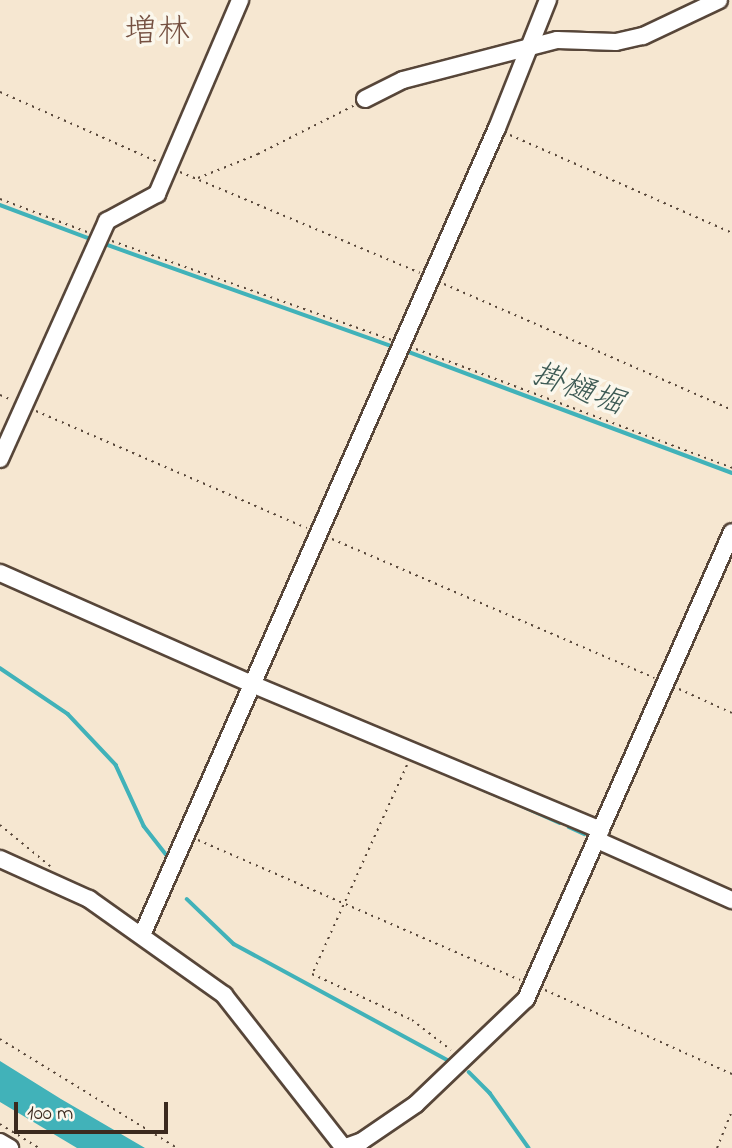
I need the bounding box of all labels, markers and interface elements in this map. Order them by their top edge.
district label: 増林 [124,14,190,54]
water label: 掛樋堀 [525,357,629,425]
scale bar [18,1088,172,1132]
text: 100 m [27,1099,73,1129]

